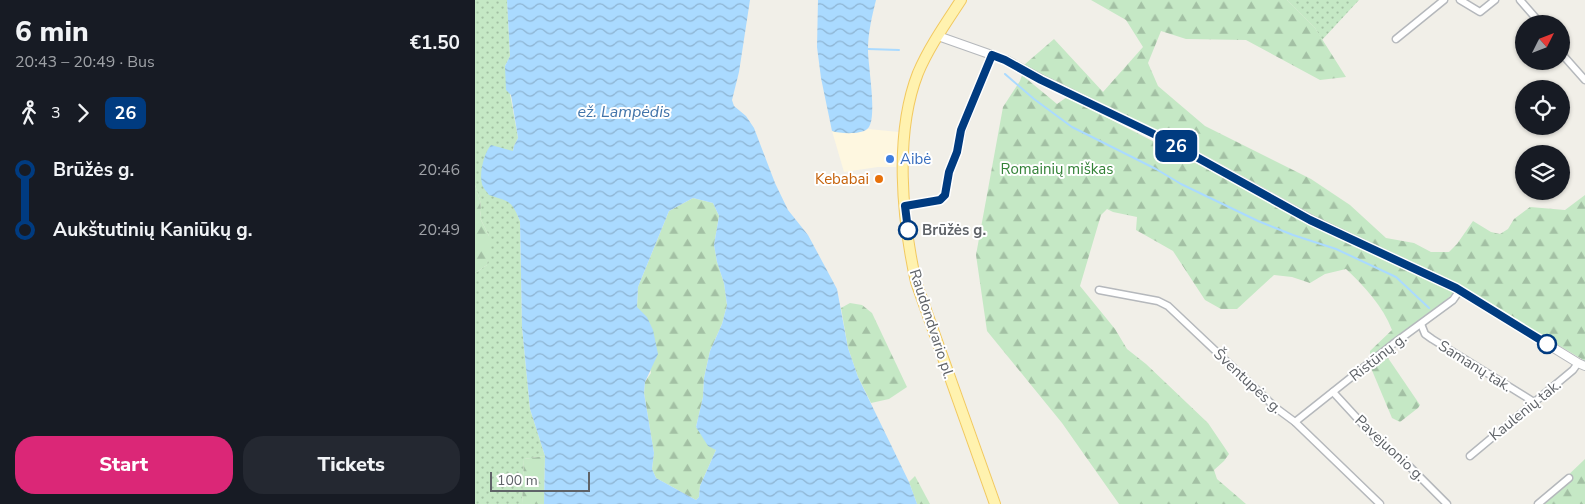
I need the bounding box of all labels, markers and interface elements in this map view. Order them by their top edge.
text: 6 min [15,13,89,51]
north arrow [1515,15,1570,70]
map controls [1515,15,1570,200]
text: €1.50 [410,30,460,56]
text: 20:43 – 20:49 · Bus [15,51,155,73]
button: locate [1515,80,1570,135]
icon: walk [15,99,43,127]
icon: forward [69,99,97,127]
text: 26 [115,101,136,125]
water label: ež. Lampėdis [577,101,671,123]
text: 3 [51,102,61,124]
line badge: 26 [1153,130,1199,162]
text: 26 [1165,134,1187,158]
button: layers [1515,145,1570,200]
place label: Aibė [900,149,931,169]
marker: Aibė [884,153,896,165]
text: Brūžės g. [53,157,134,183]
text: 20:46 [418,159,460,181]
park label: Romainių miškas [1001,159,1113,179]
place label: Kebabai [815,169,869,189]
marker: Kebabai [873,173,885,185]
text: Aukštutinių Kaniūkų g. [53,217,252,243]
text: 20:49 [418,219,460,241]
marker: Brūžės g. [898,220,918,240]
place label: Brūžės g. [922,220,986,240]
street label: Raudondvario pl. [905,267,959,381]
street label: Ristūnų g. [1345,328,1411,386]
unlabelled marker [1537,334,1557,354]
street label: Samanų tak. [1434,336,1516,396]
street label: Šventupės g. [1209,343,1287,418]
street label: Kaulenių tak. [1485,375,1565,445]
street label: Pavejuonio g. [1351,410,1429,486]
button: Start [15,436,233,494]
button: Tickets [243,436,460,494]
scale bar [490,469,590,492]
text: 100 m [497,471,538,490]

